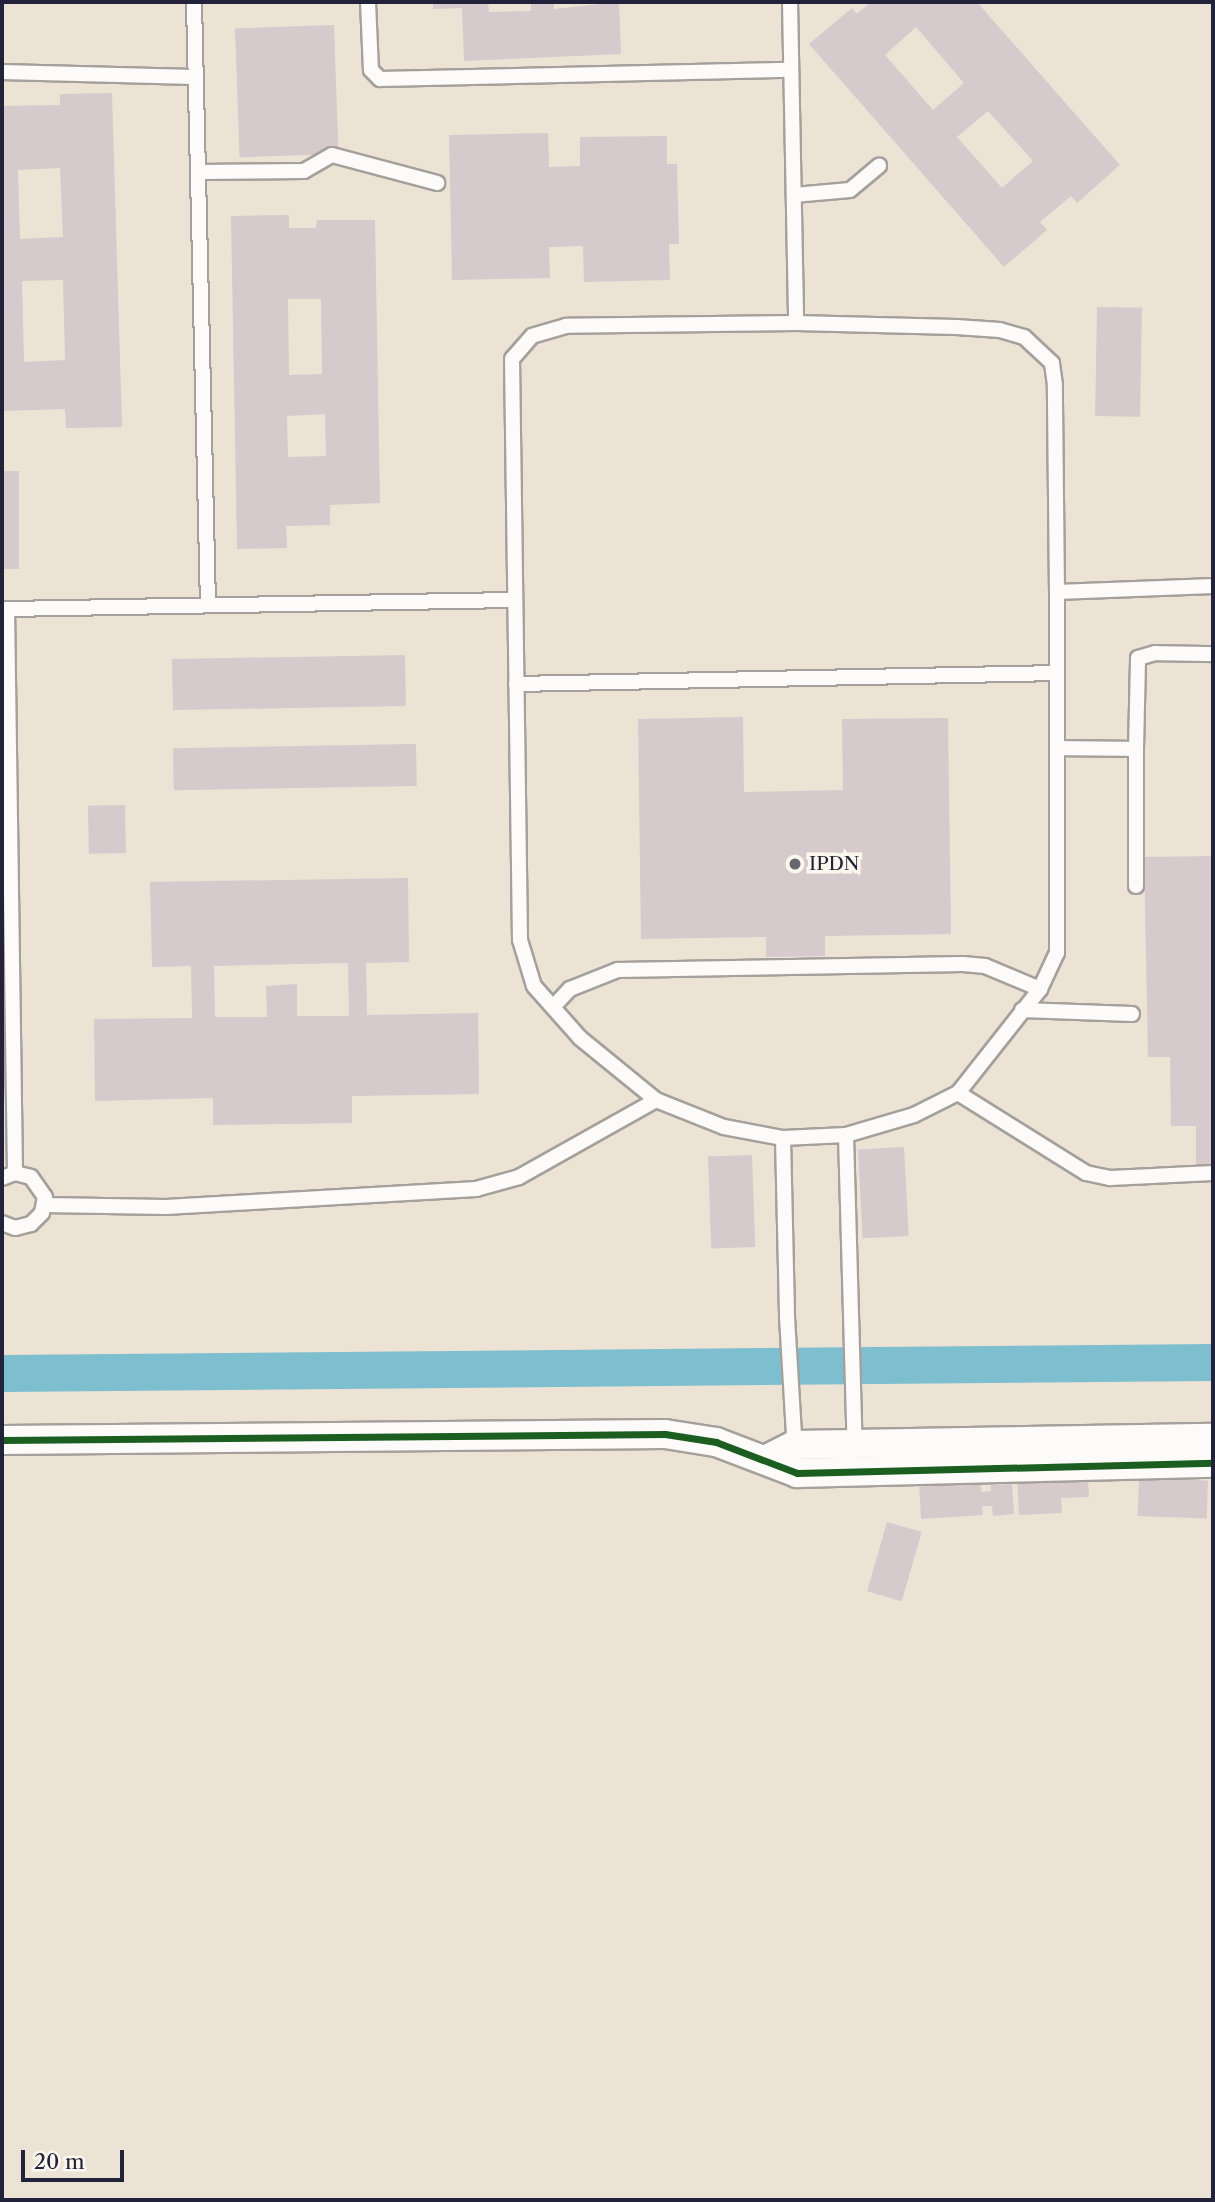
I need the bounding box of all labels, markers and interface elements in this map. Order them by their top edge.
place label: IPDN [809,853,859,875]
marker: IPDN [787,856,803,872]
scale bar [24,2136,128,2180]
text: 20 m [34,2149,85,2174]

